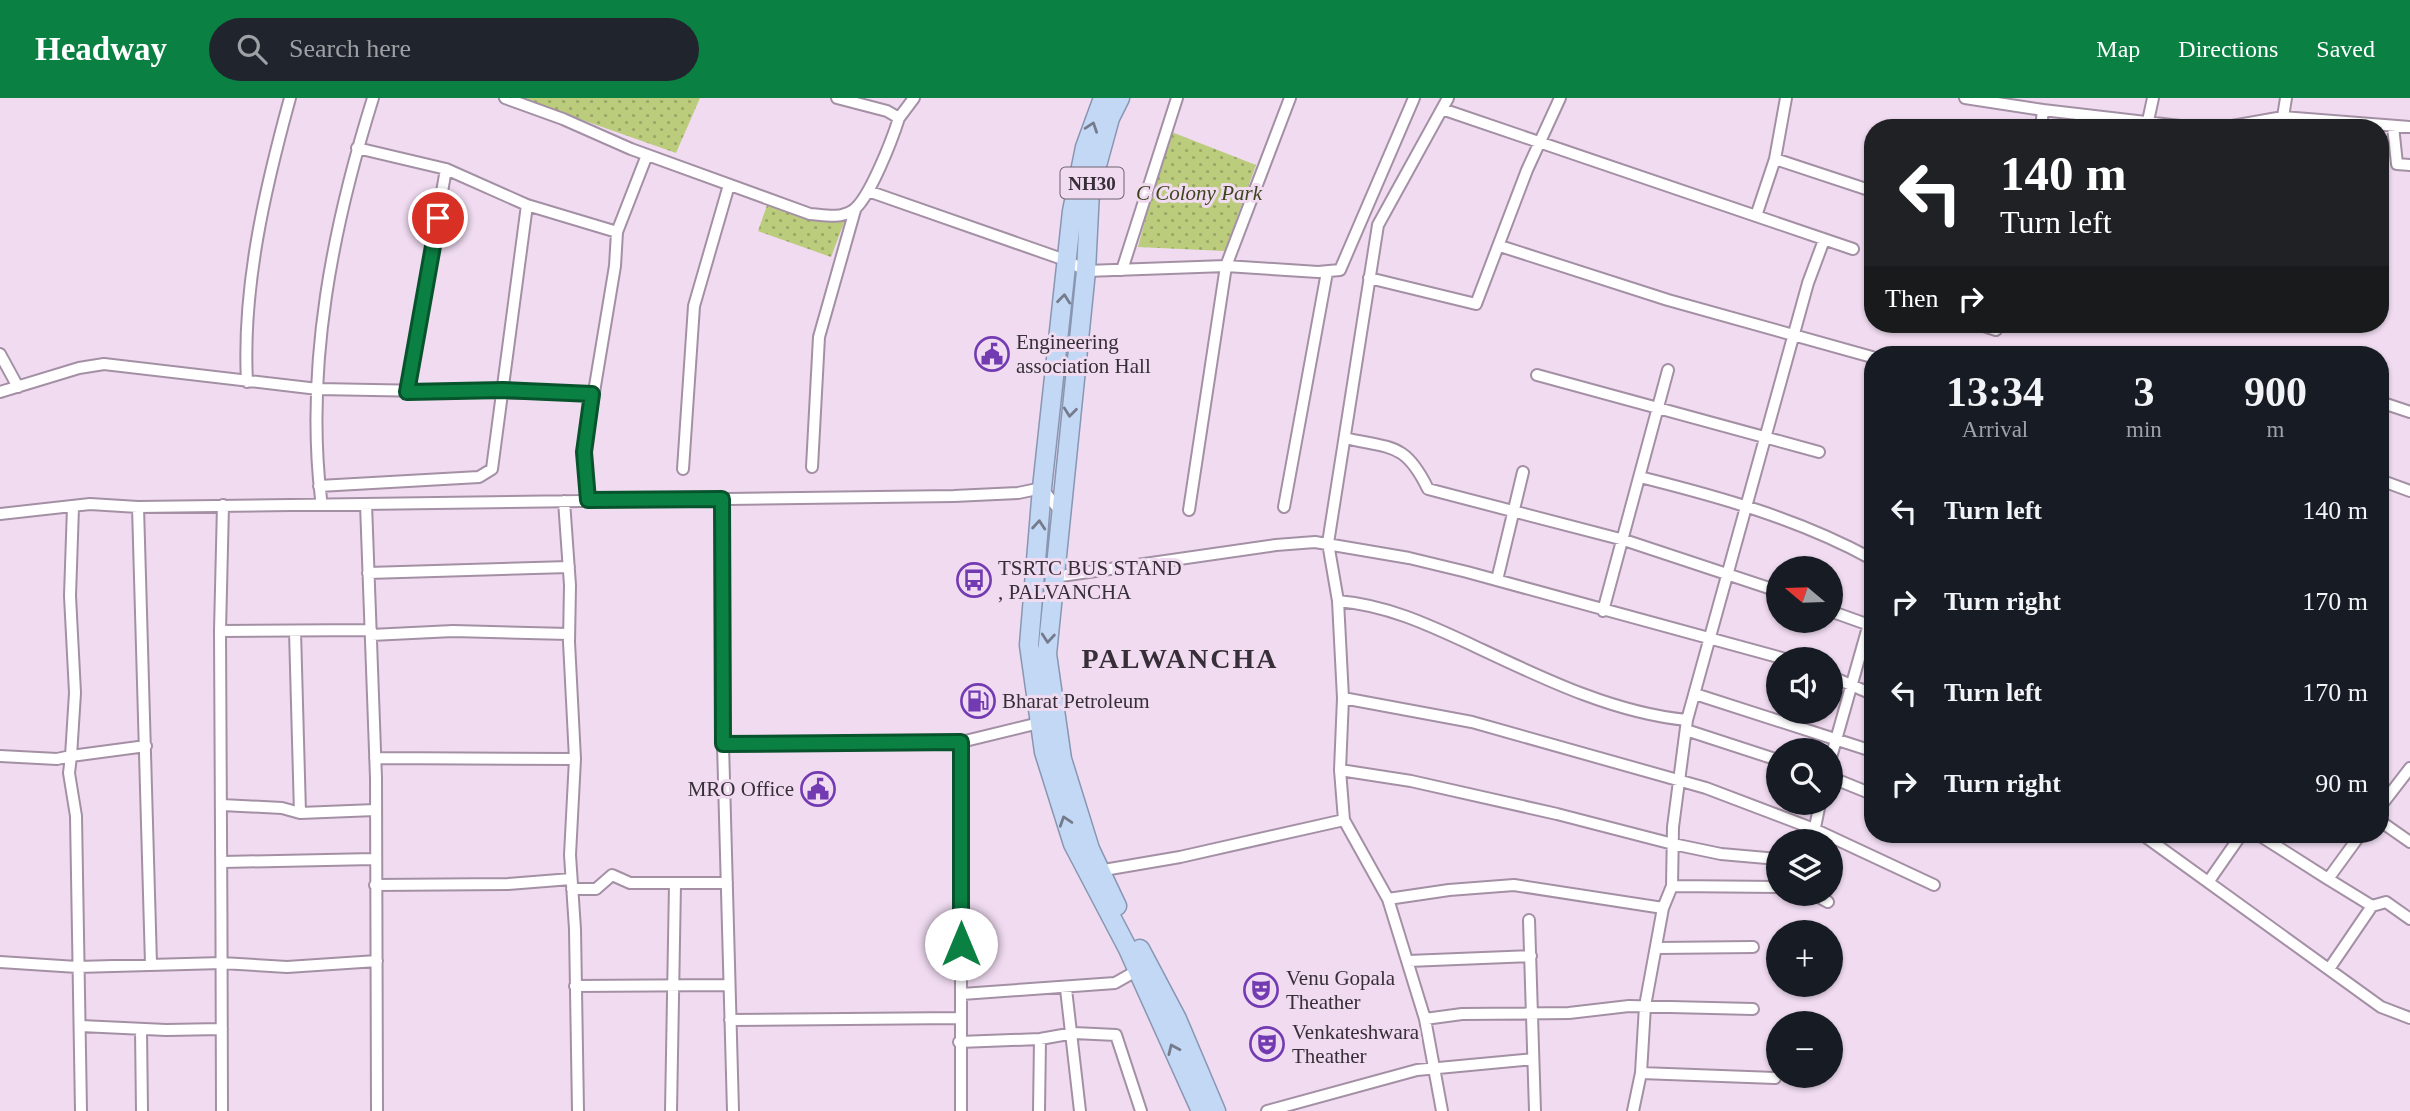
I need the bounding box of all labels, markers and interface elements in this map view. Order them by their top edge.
search box [209,18,699,81]
icon: search [233,30,271,68]
text: Headway [35,31,167,67]
text: Search here [289,34,411,63]
text: Map [2096,36,2140,62]
text: Directions [2178,36,2278,62]
text: Saved [2316,36,2375,62]
one-way arrow [1084,121,1098,134]
text: 140 m [2000,146,2127,201]
icon: left [1885,147,1976,238]
road number: NH30 [1060,167,1124,198]
park label: C Colony Park [1136,181,1263,205]
pin [408,188,468,248]
icon: arrive [419,199,457,237]
text: Turn left [2000,204,2112,240]
icon: right [1952,280,1990,318]
text: Then [1885,284,1938,313]
one-way arrow [1056,293,1071,304]
place label: Engineering association Hall [1016,330,1151,378]
public building icon: Engineering association Hall [973,335,1011,373]
text: 13:34 [1946,369,2044,415]
text: 3 [2133,369,2154,415]
text: 900 [2244,369,2307,415]
one-way arrow [1063,406,1078,418]
text: Arrival [1962,417,2028,442]
text: min [2126,417,2162,442]
text: m [2266,417,2284,442]
icon: left [1885,492,1923,530]
text: Turn left [1944,496,2042,525]
text: 140 m [2302,496,2368,525]
one-way arrow [1031,519,1046,530]
place label: TSRTC BUS STAND , PALVANCHA [998,556,1182,604]
north arrow [1766,556,1843,634]
map controls [1766,556,1843,1088]
bus stop icon: TSRTC BUS STAND , PALVANCHA [955,561,993,599]
icon: right [1885,583,1923,621]
text: Turn right [1944,587,2061,616]
text: 170 m [2302,587,2368,616]
one-way arrow [1041,633,1056,644]
district label: PALWANCHA [1082,643,1278,674]
button: sound [1766,647,1843,724]
icon: left [1885,674,1923,712]
text: Turn left [1944,678,2042,707]
text: 170 m [2302,678,2368,707]
fuel station icon: Bharat Petroleum [959,682,997,720]
place label: Bharat Petroleum [1002,689,1150,713]
button: search [1766,738,1843,815]
icon: right [1885,765,1923,803]
text: Turn right [1944,769,2061,798]
text: 90 m [2315,769,2368,798]
public building icon: MRO Office [799,770,837,808]
place label: MRO Office [688,777,794,801]
one-way arrow [1059,816,1073,828]
button: layers [1766,829,1843,906]
position arrow [924,907,998,981]
button: + [1766,920,1843,997]
place label: Venu Gopala Theather [1286,966,1396,1014]
theatre icon: Venu Gopala Theather [1242,971,1280,1009]
button: − [1766,1011,1843,1088]
place label: Venkateshwara Theather [1292,1020,1420,1068]
theatre icon: Venkateshwara Theather [1248,1025,1286,1063]
one-way arrow [1167,1044,1181,1056]

